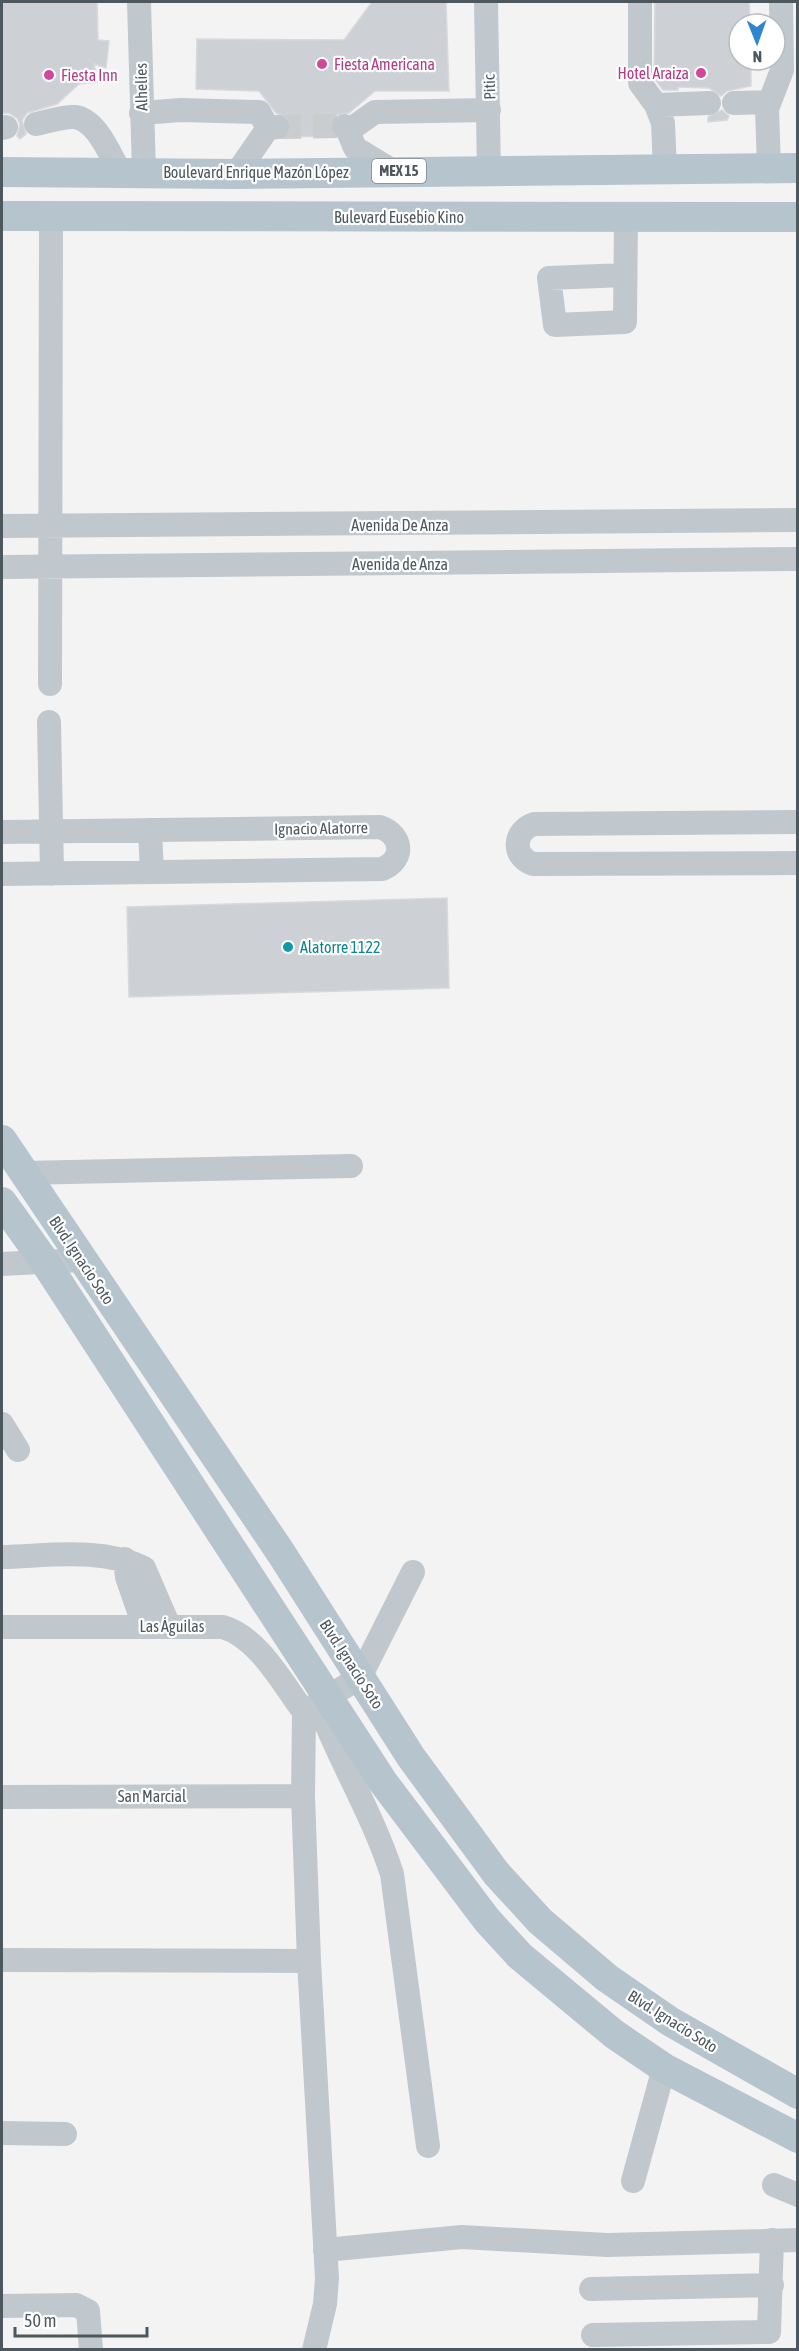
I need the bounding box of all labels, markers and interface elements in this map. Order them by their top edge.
north arrow [727,12,787,72]
text: N [752,48,762,66]
place label: Fiesta Americana [334,55,435,73]
marker: Fiesta Americana [315,57,329,71]
street label: Alhelíes [132,63,150,111]
place label: Hotel Araiza [617,64,689,82]
place label: Fiesta Inn [61,66,118,84]
marker: Hotel Araiza [694,66,708,80]
marker: Fiesta Inn [42,68,56,82]
street label: Pitic [480,74,498,100]
road number: MEX 15 [372,159,426,183]
street label: Boulevard Enrique Mazón López [163,163,349,182]
street label: Bulevard Eusebio Kino [334,208,464,226]
street label: Avenida De Anza [351,516,449,534]
street label: Avenida de Anza [352,555,448,573]
street label: Ignacio Alatorre [274,818,368,839]
place label: Alatorre 1122 [300,938,380,956]
marker: Alatorre 1122 [281,940,295,954]
street label: Blvd. Ignacio Soto [45,1213,118,1308]
street label: Blvd. Ignacio Soto [316,1616,387,1712]
street label: Las Águilas [140,1617,205,1636]
street label: San Marcial [118,1787,187,1805]
street label: Blvd. Ignacio Soto [624,1986,721,2057]
scale bar [15,2300,147,2338]
text: 50 m [24,2310,56,2331]

